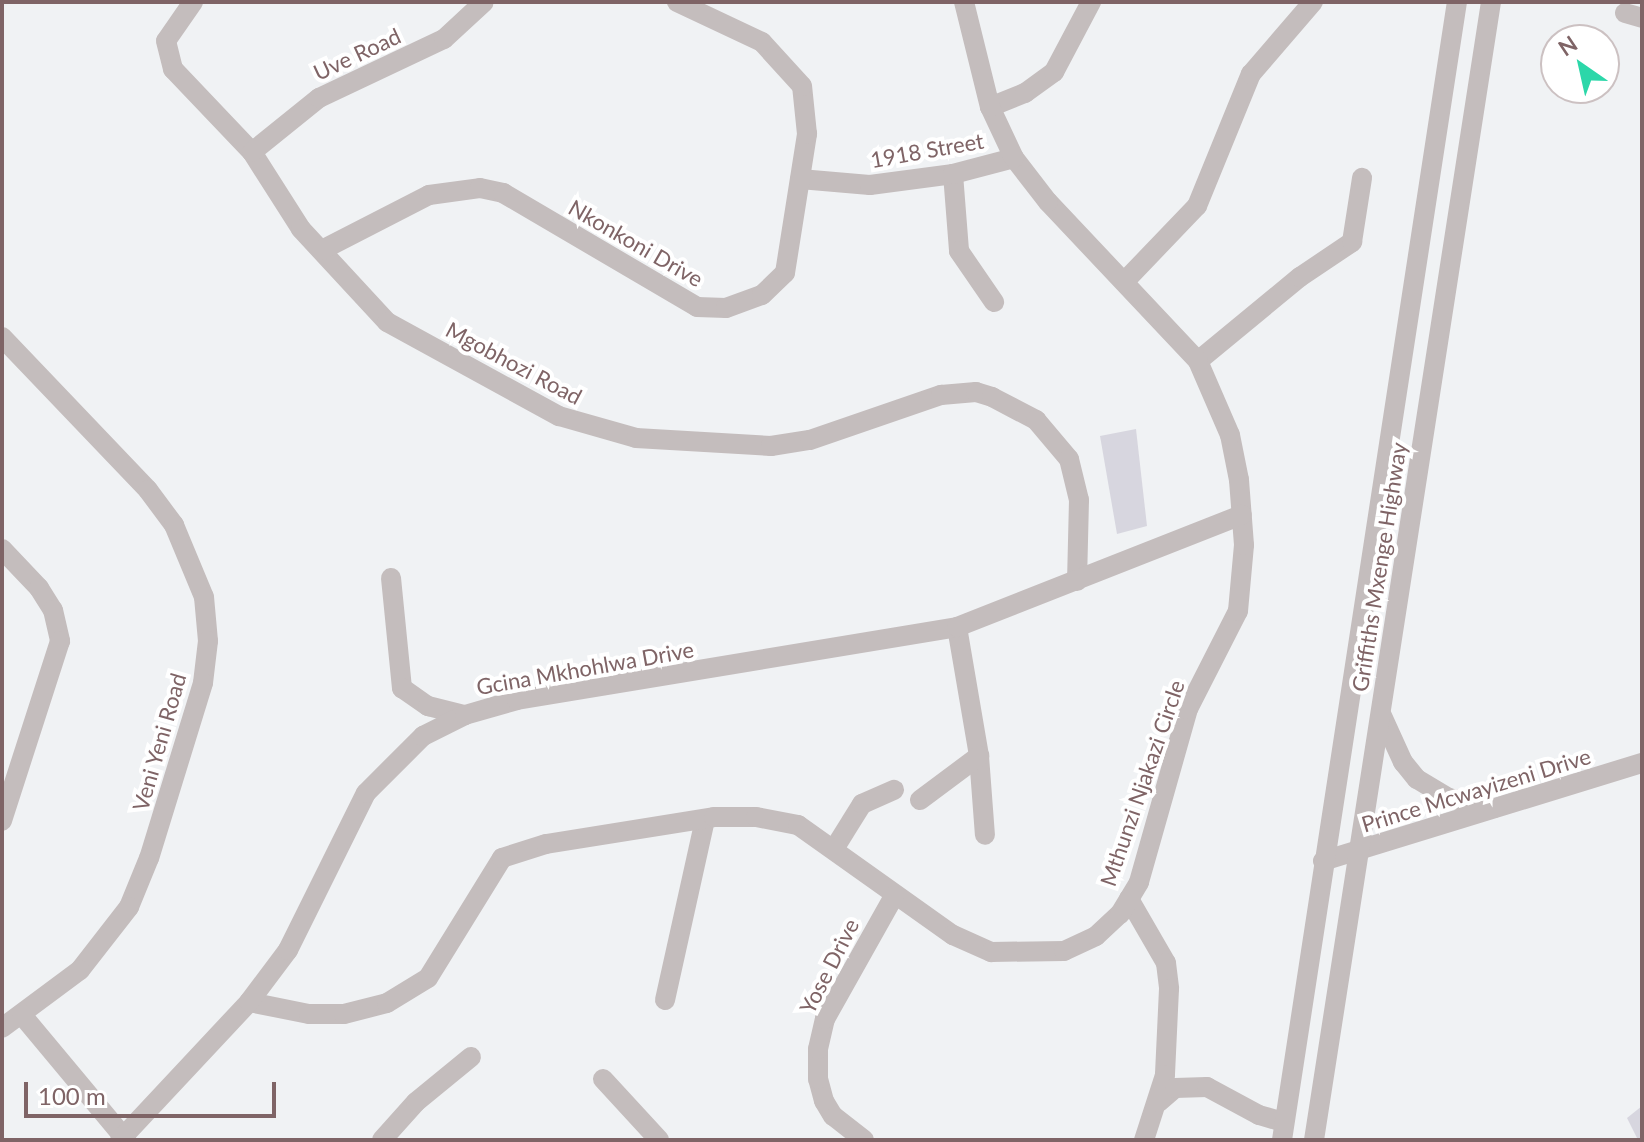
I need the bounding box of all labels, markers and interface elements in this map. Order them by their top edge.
street label: Uve Road [309,22,405,86]
north arrow [1540,24,1620,104]
text: N [1553,29,1582,61]
street label: 1918 Street [868,127,986,173]
street label: Nkonkoni Drive [564,194,708,292]
street label: Mgobhozi Road [441,316,587,410]
street label: Griffiths Mxenge Highway [1346,440,1412,694]
street label: Gcina Mkhohlwa Drive [474,636,696,700]
street label: Veni Yeni Road [127,670,191,814]
street label: Mthunzi Njakazi Circle [1094,676,1190,890]
street label: Prince Mcwayizeni Drive [1358,743,1594,837]
street label: Yose Drive [794,914,864,1018]
scale bar [28,1066,280,1116]
text: 100 m [38,1081,106,1110]

